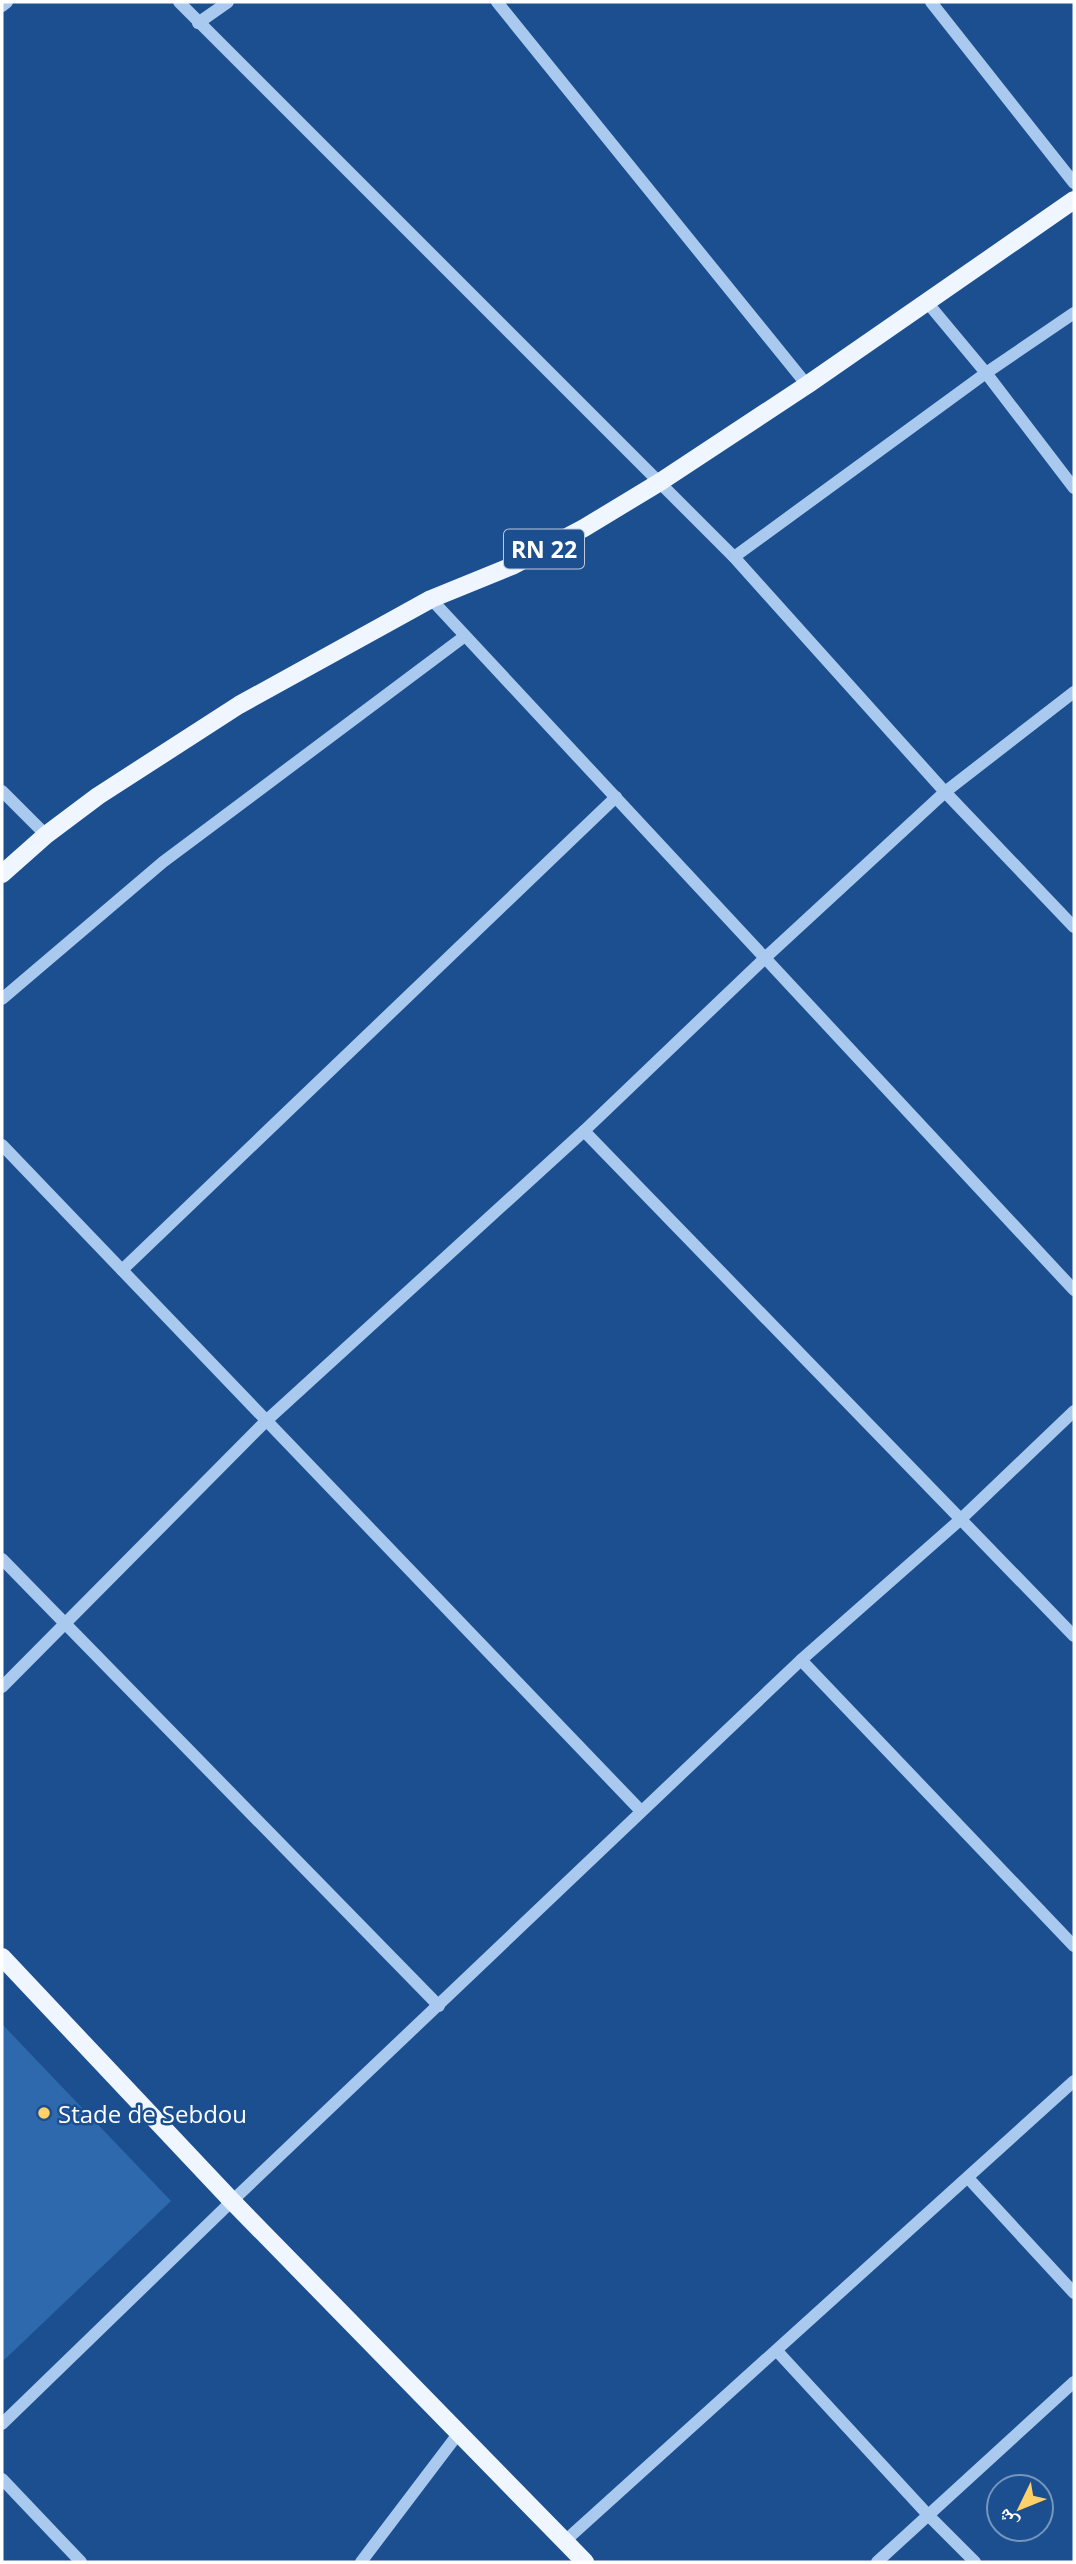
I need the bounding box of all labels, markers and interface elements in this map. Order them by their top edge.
road number: RN 22 [504,530,584,568]
place label: Stade de Sebdou [58,2097,247,2130]
marker: Stade de Sebdou [36,2105,52,2121]
north arrow [985,2473,1055,2543]
text: ش [991,2503,1024,2536]

